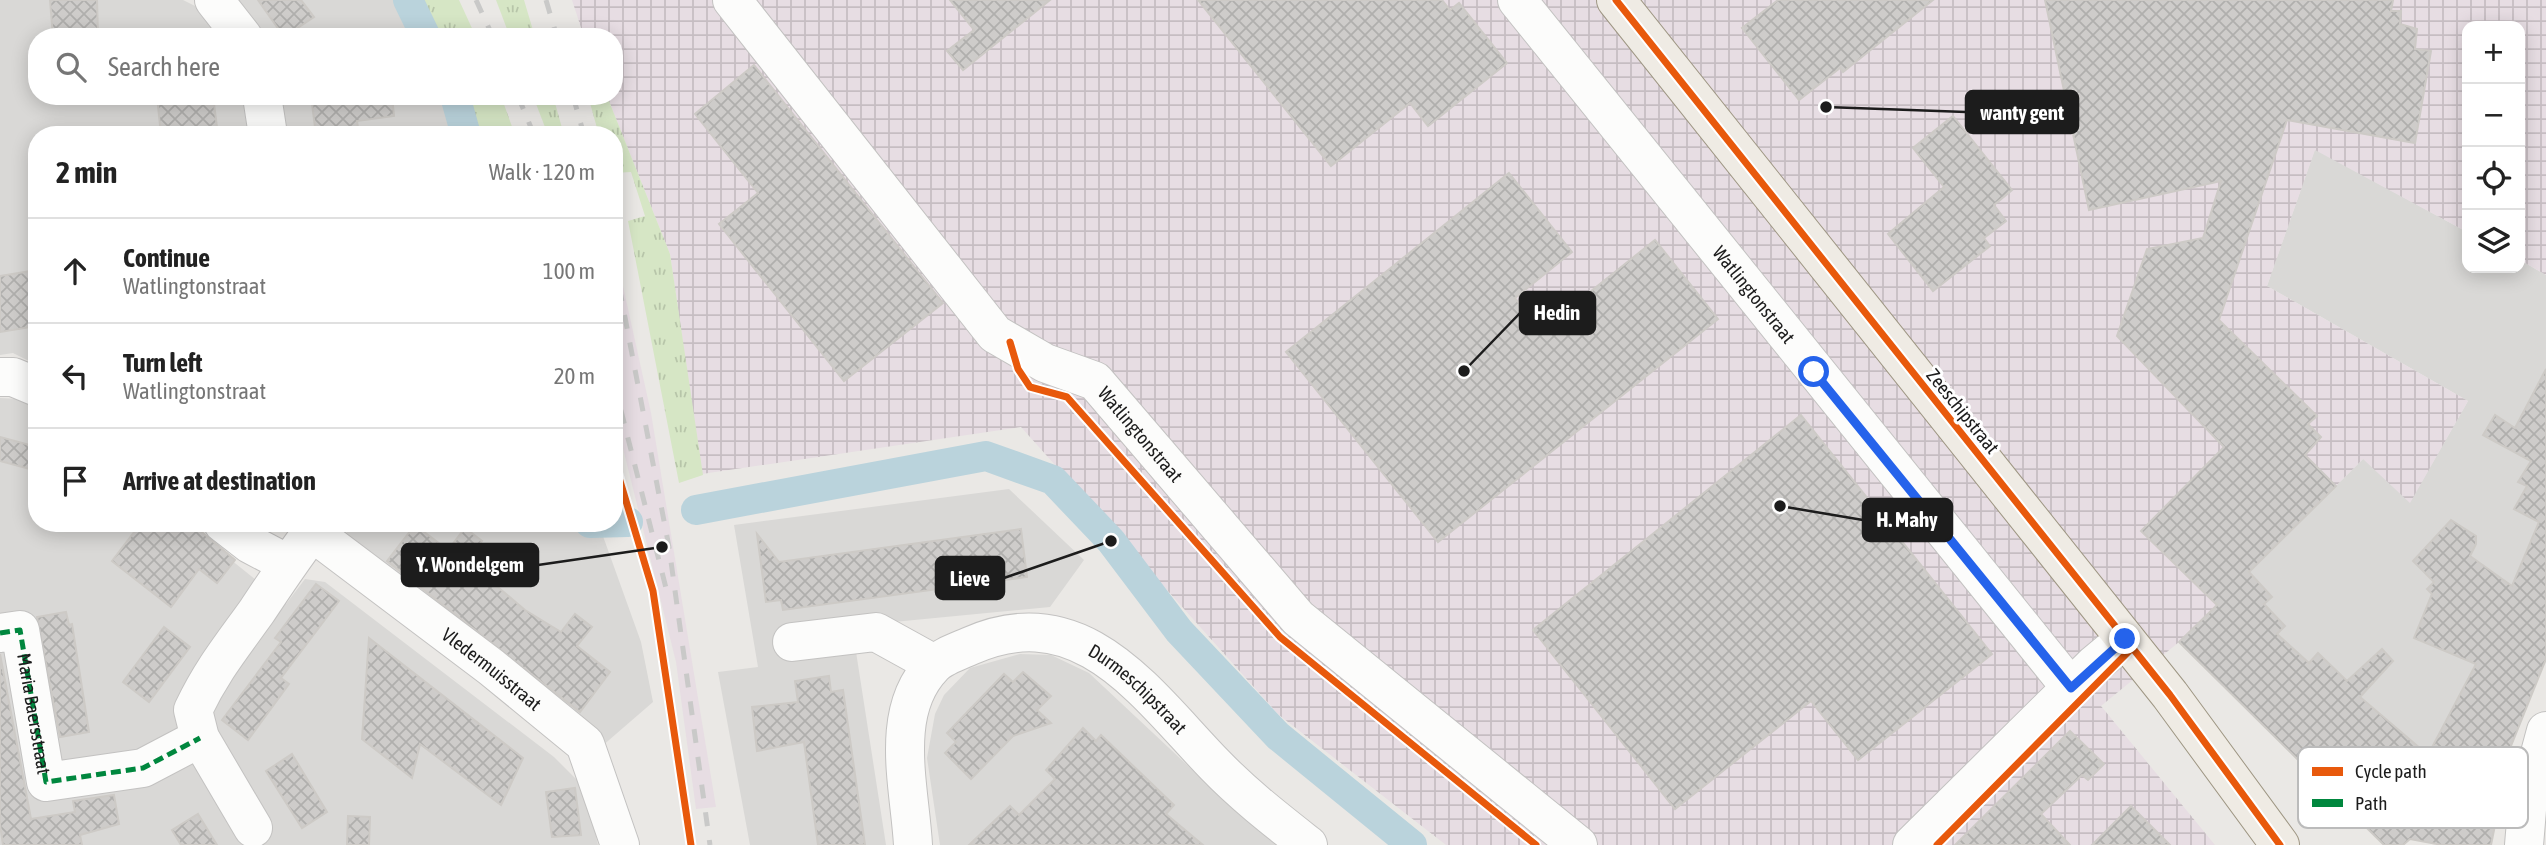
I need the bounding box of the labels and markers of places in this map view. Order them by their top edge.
callout: wanty gent [1966,91,2078,133]
callout: Hedin [1520,292,1595,334]
callout: H. Mahy [1863,499,1952,541]
callout: Y. Wondelgem [402,544,538,586]
callout: Lieve [936,557,1004,599]

